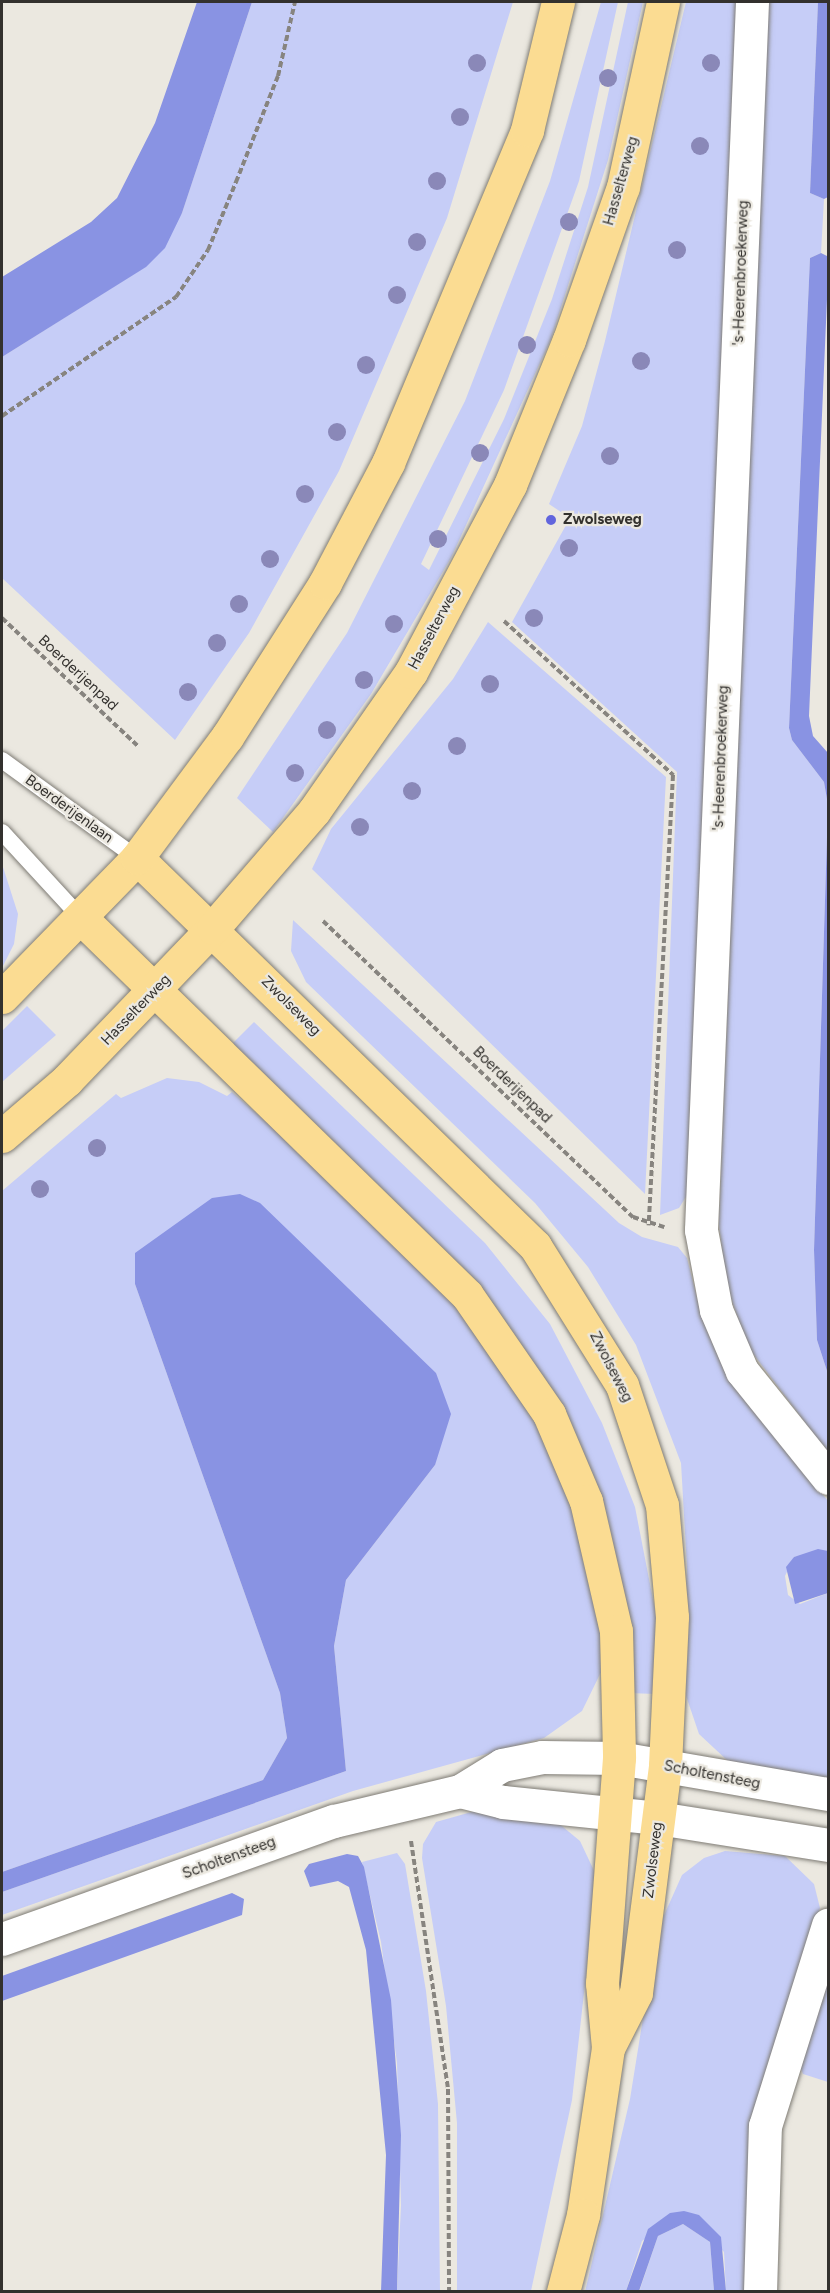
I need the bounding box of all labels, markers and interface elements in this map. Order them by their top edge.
street label: Hasselterweg [600,134,642,228]
street label: 's-Heerenbroekerweg [729,200,753,346]
place label: Zwolseweg [563,511,642,529]
marker: Zwolseweg [544,513,558,527]
street label: Hasselterweg [404,583,464,673]
street label: Boerderijenpad [34,631,122,715]
street label: 's-Heerenbroekerweg [709,685,733,831]
street label: Boerderijenlaan [22,771,116,847]
street label: Hasselterweg [98,971,174,1049]
street label: Zwolseweg [257,972,325,1040]
street label: Boerderijenpad [469,1043,555,1127]
street label: Zwolseweg [586,1329,636,1405]
street label: Scholtensteeg [662,1757,762,1793]
street label: Zwolseweg [639,1821,667,1899]
street label: Scholtensteeg [180,1833,278,1883]

